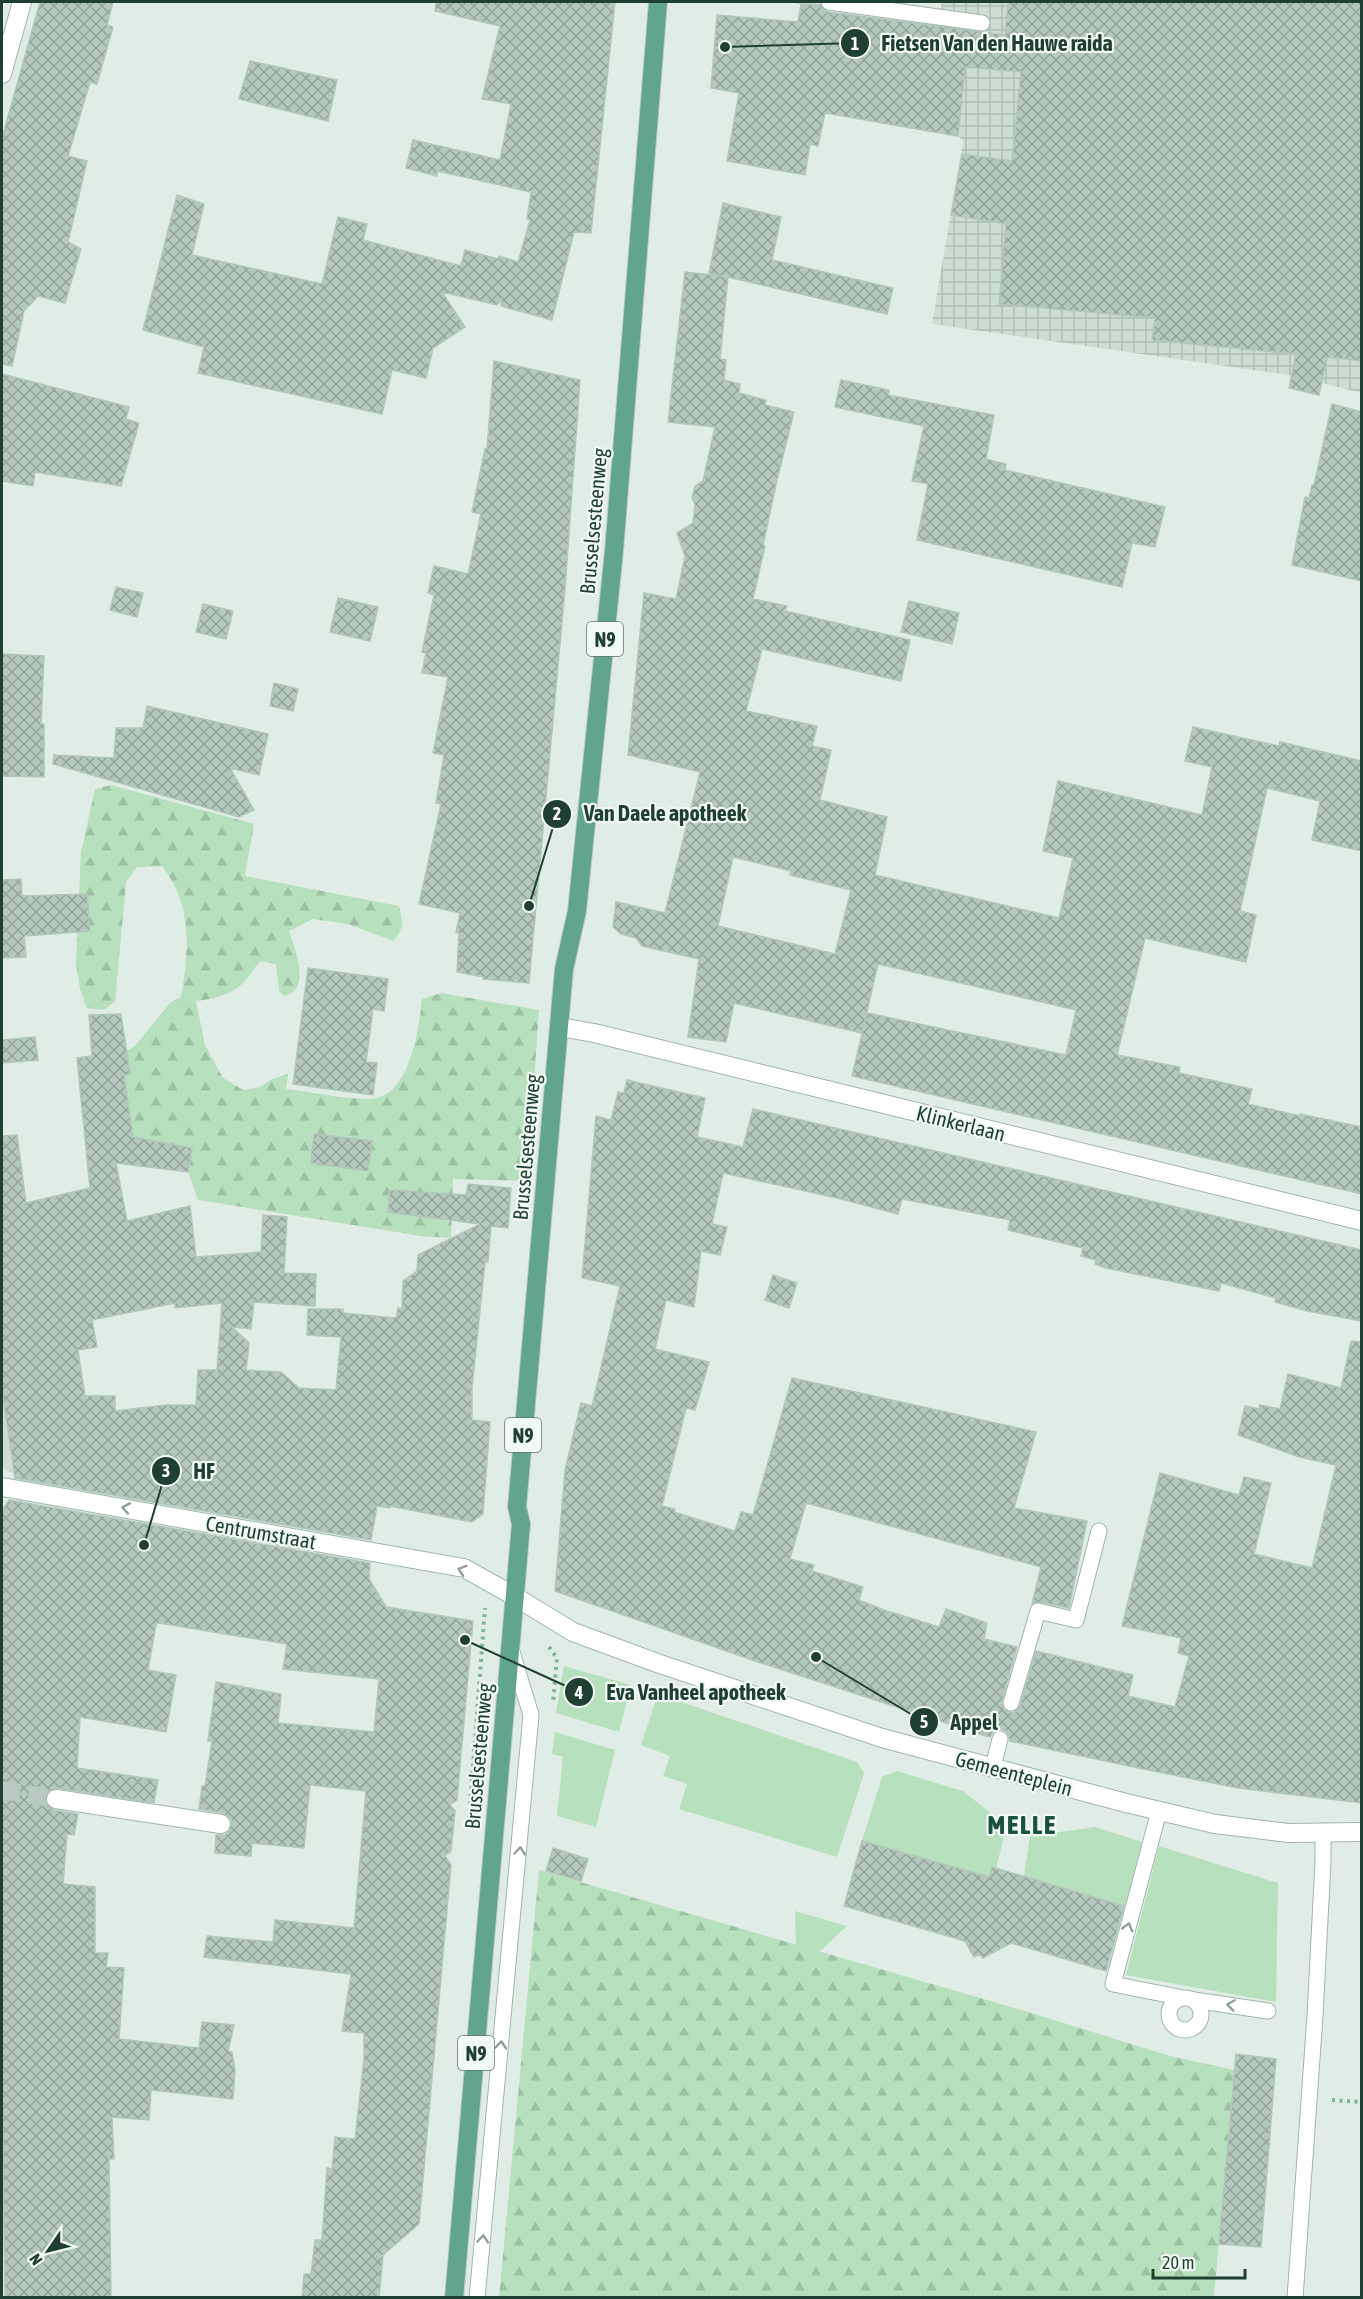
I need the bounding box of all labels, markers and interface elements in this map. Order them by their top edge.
callout: Fietsen Van den Hauwe raida [840,23,1125,63]
text: Fietsen Van den Hauwe raida [881,30,1113,56]
text: 1 [851,33,859,54]
street label: Brusselsesteenweg [575,447,611,595]
road number: N9 [587,622,623,656]
callout: Van Daele apotheek [542,794,759,834]
text: Van Daele apotheek [583,800,747,826]
text: 2 [553,803,561,824]
street label: Brusselsesteenweg [508,1073,544,1221]
street label: Klinkerlaan [914,1100,1008,1146]
road number: N9 [505,1418,541,1452]
callout: HF [151,1451,227,1491]
text: HF [193,1458,215,1484]
text: 3 [162,1460,170,1481]
one-way arrow [121,1502,131,1515]
street label: Centrumstraat [204,1511,318,1553]
one-way arrow [457,1564,468,1577]
callout: Eva Vanheel apotheek [564,1672,798,1712]
text: Eva Vanheel apotheek [606,1679,786,1705]
street label: Brusselsesteenweg [460,1682,496,1830]
text: 4 [574,1682,583,1703]
callout: Appel [909,1702,1010,1742]
text: Appel [949,1709,999,1735]
text: 5 [920,1711,928,1732]
street label: Gemeenteplein [953,1746,1075,1800]
district label: MELLE [987,1809,1057,1840]
one-way arrow [513,1846,526,1856]
one-way arrow [1121,1923,1133,1933]
one-way arrow [1226,2000,1236,2012]
road number: N9 [458,2036,494,2070]
one-way arrow [494,2041,507,2050]
north arrow [18,2221,78,2281]
one-way arrow [476,2235,489,2244]
scale bar [1153,2242,1244,2280]
text: N [26,2251,46,2269]
text: 20 m [1162,2252,1194,2273]

